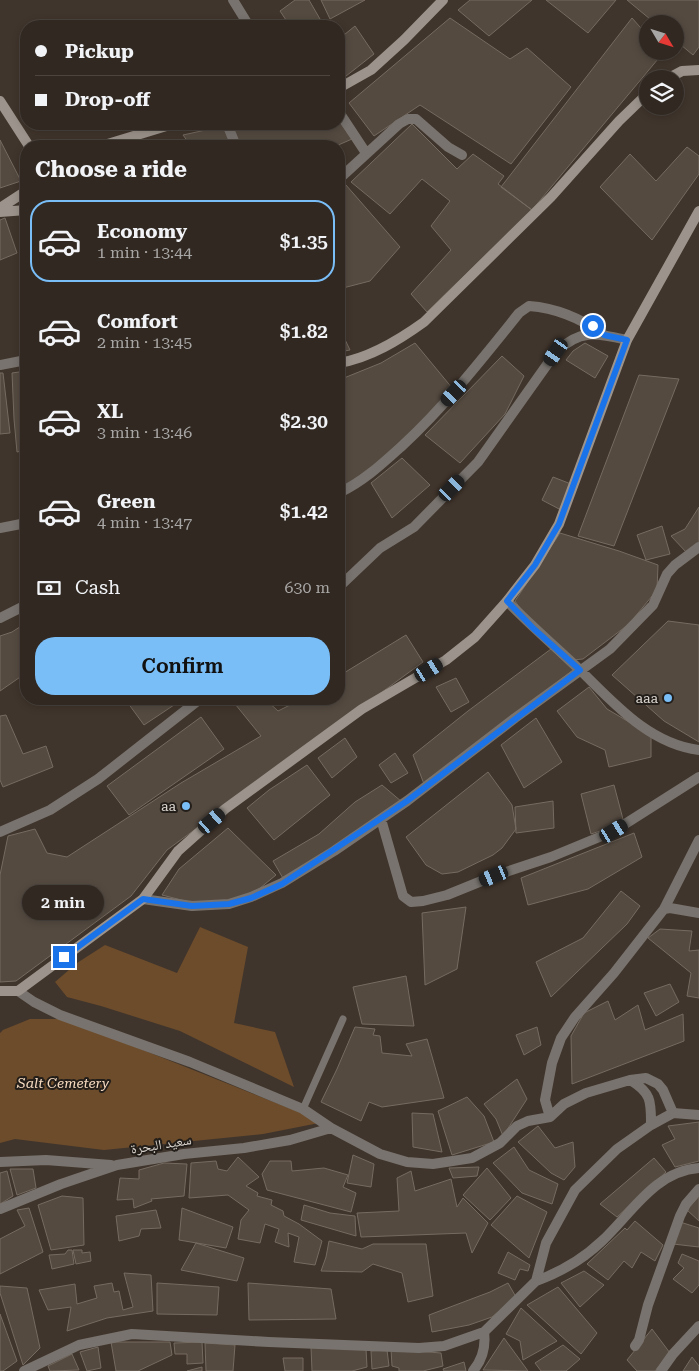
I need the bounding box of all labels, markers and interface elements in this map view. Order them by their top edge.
north arrow [639,15,684,60]
map controls [639,15,684,115]
text: Pickup [65,40,134,63]
button: layers [639,70,684,115]
text: Drop-off [65,88,150,111]
text: Choose a ride [35,157,187,182]
icon: car [37,219,82,264]
text: Economy [97,220,187,243]
text: $1.35 [280,230,328,253]
text: 1 min · 13:44 [97,243,192,262]
icon: car [37,309,82,354]
text: Comfort [97,310,178,333]
route start [582,315,604,337]
text: $1.82 [280,320,328,343]
text: 2 min · 13:45 [97,333,192,352]
car [541,335,570,369]
car [438,377,469,409]
icon: car [37,399,82,444]
text: XL [97,400,123,423]
text: $2.30 [280,410,328,433]
text: 3 min · 13:46 [97,423,192,442]
car [436,472,467,504]
icon: car [37,489,82,534]
text: Green [97,490,155,513]
text: $1.42 [280,500,328,523]
text: 4 min · 13:47 [97,513,192,532]
icon: cash [35,574,63,602]
text: Cash [75,576,120,599]
text: 630 m [284,578,330,597]
button: Confirm [35,637,330,695]
car [412,656,445,684]
place label: aaa [636,690,658,706]
marker: aaa [662,692,674,704]
place label: aa [161,798,176,814]
marker: aa [180,800,192,812]
car [195,805,228,837]
car [597,817,630,845]
car [477,863,510,889]
callout: 2 min [23,884,105,920]
text: 2 min [41,893,85,912]
route end [53,946,75,968]
park label: Salt Cemetery [16,1075,110,1091]
street label: سعيد البحرة [129,1131,193,1158]

